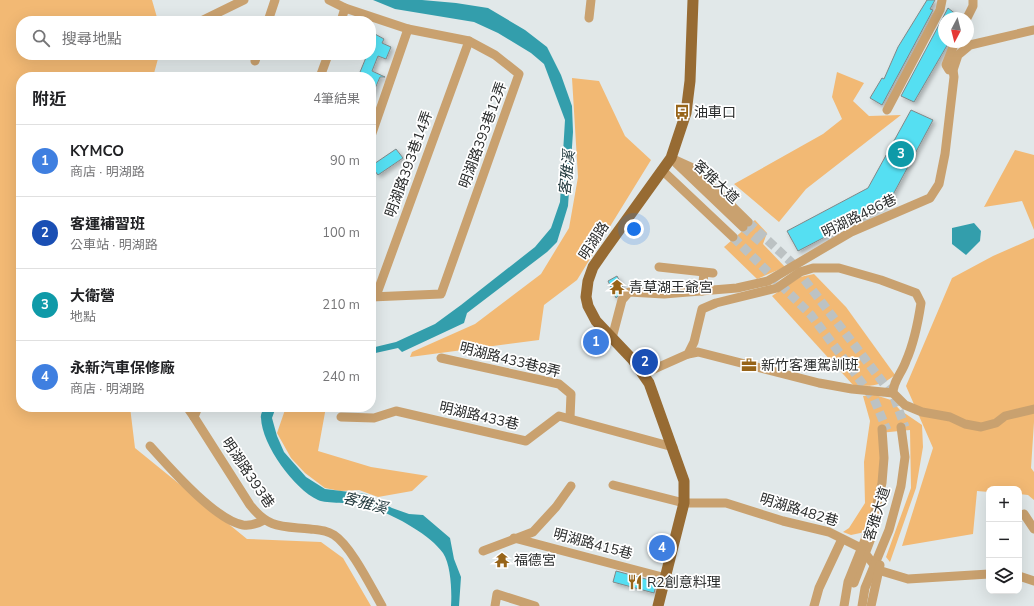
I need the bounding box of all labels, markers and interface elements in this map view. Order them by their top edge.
north arrow [938,12,974,48]
search box [16,16,376,60]
icon: search [30,27,52,49]
text: 搜尋地點 [62,29,122,49]
street label: 明湖路393巷12弄 [455,79,511,191]
text: 附近 [32,88,66,111]
text: 4筆結果 [313,90,360,108]
bus stop icon: 油車口 [673,103,691,121]
place label: 油車口 [694,103,736,122]
street label: 明湖路393巷14弄 [381,108,437,220]
pin: 3 [888,139,914,169]
text: KYMCO [70,141,124,161]
water label: 客雅溪 [555,148,580,196]
text: 1 [41,152,49,170]
text: 90 m [330,152,360,170]
street label: 客雅大道 [689,156,743,208]
text: 商店 · 明湖路 [70,163,145,181]
street label: 明湖路486巷 [818,190,900,242]
text: 客運補習班 [70,214,145,234]
street label: 明湖路 [575,218,613,264]
your location [624,219,644,239]
text: 2 [41,224,49,242]
text: 100 m [322,224,360,242]
text: 公車站 · 明湖路 [70,236,158,254]
temple icon: 青草湖王爺宮 [608,278,626,296]
place label: 青草湖王爺宮 [629,278,713,297]
text: 大衛營 [70,286,115,306]
text: 3 [41,296,49,314]
text: 210 m [322,296,360,314]
text: 地點 [70,308,96,326]
pin: 1 [583,327,609,357]
street label: 明湖路433巷8弄 [457,338,563,382]
pin: 2 [632,347,658,377]
office icon: 新竹客運駕訓班 [740,356,758,374]
place label: 新竹客運駕訓班 [761,356,859,375]
text: 永新汽車保修廠 [70,358,175,378]
text: 4 [41,368,49,386]
text: 240 m [322,368,360,386]
text: 商店 · 明湖路 [70,380,145,398]
street label: 明湖路433巷 [437,398,521,434]
street label: 明湖路393巷 [217,434,279,512]
street label: 客雅大道 [859,484,895,544]
map controls [986,486,1022,594]
button: + [986,486,1022,522]
water label: 客雅溪 [341,488,391,519]
street label: 明湖路482巷 [757,489,841,531]
button: − [986,522,1022,558]
street label: 明湖路415巷 [551,524,635,564]
pin: 4 [649,533,675,563]
temple icon: 福德宮 [493,551,511,569]
place label: 福德宮 [514,551,556,570]
button: layers [986,558,1022,594]
restaurant icon: R2創意料理 [626,573,644,591]
place label: R2創意料理 [647,573,721,592]

